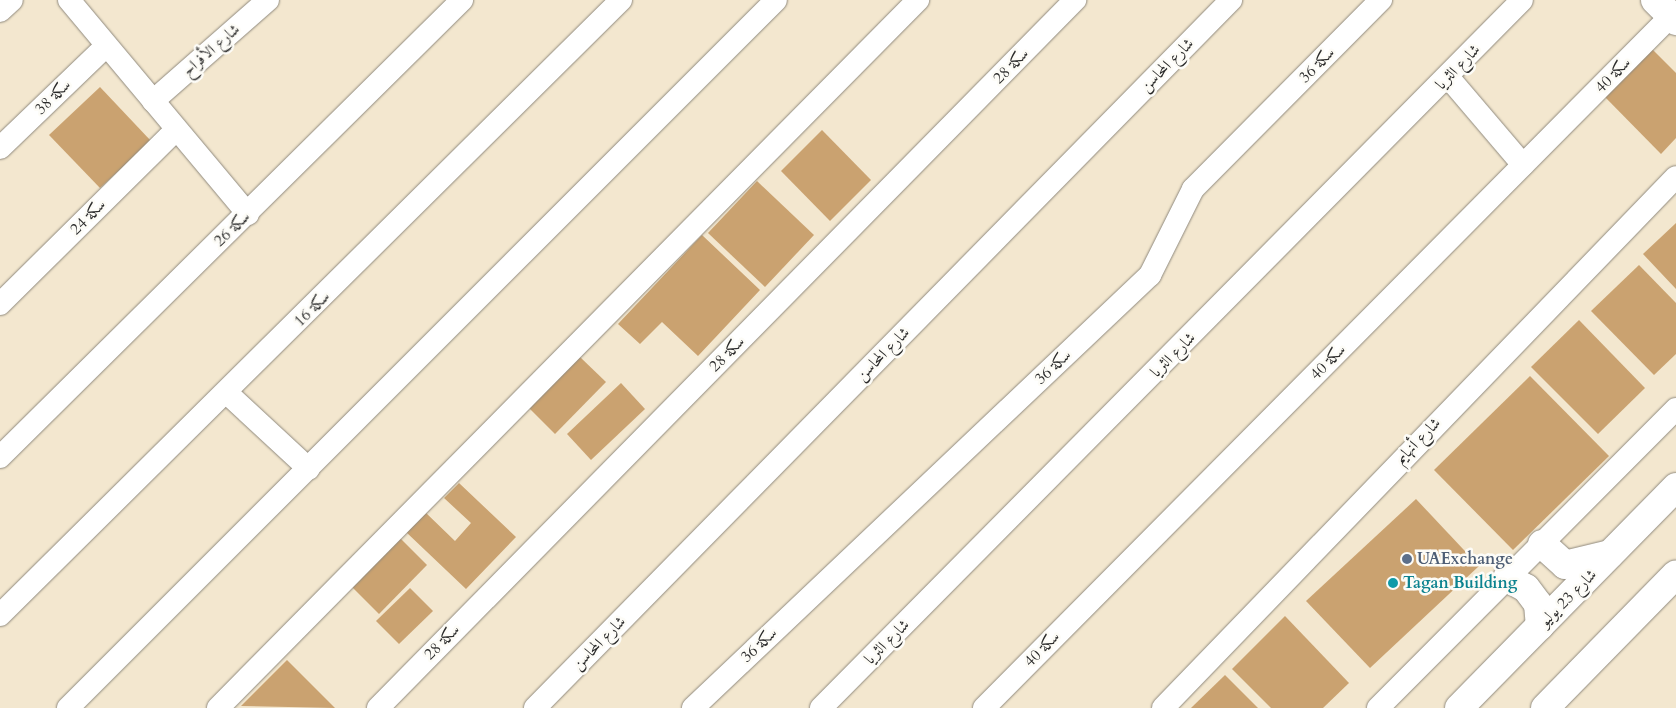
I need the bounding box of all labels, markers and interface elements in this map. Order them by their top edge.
street label: شارع الأفراح [178,20,244,80]
street label: شارع المحاسن [1136,34,1198,96]
street label: شارع الثريا [1432,40,1484,94]
street label: سكة 36 [1295,43,1339,87]
street label: سكة 28 [989,44,1033,88]
street label: سكة 40 [1591,53,1635,97]
street label: سكة 38 [31,75,75,119]
street label: سكة 24 [66,195,110,239]
street label: سكة 26 [210,207,254,251]
street label: سكة 16 [290,287,334,331]
street label: شارع المحاسن [852,323,914,385]
street label: شارع الثريا [1146,328,1200,382]
street label: سكة 28 [705,332,749,376]
street label: سكة 40 [1306,340,1350,384]
street label: سكة 36 [1031,345,1075,389]
street label: شارع أنهايم [1391,414,1445,468]
place label: UAExchange [1417,549,1513,569]
marker: UAExchange [1401,553,1413,565]
street label: شارع 23 يوليو [1535,565,1601,631]
place label: Tagan Building [1403,573,1517,593]
marker: Tagan Building [1387,577,1399,589]
street label: شارع المحاسن [568,612,630,674]
street label: شارع الثريا [860,615,914,669]
street label: سكة 28 [420,620,464,664]
street label: سكة 36 [737,623,781,667]
street label: سكة 40 [1020,627,1064,671]

